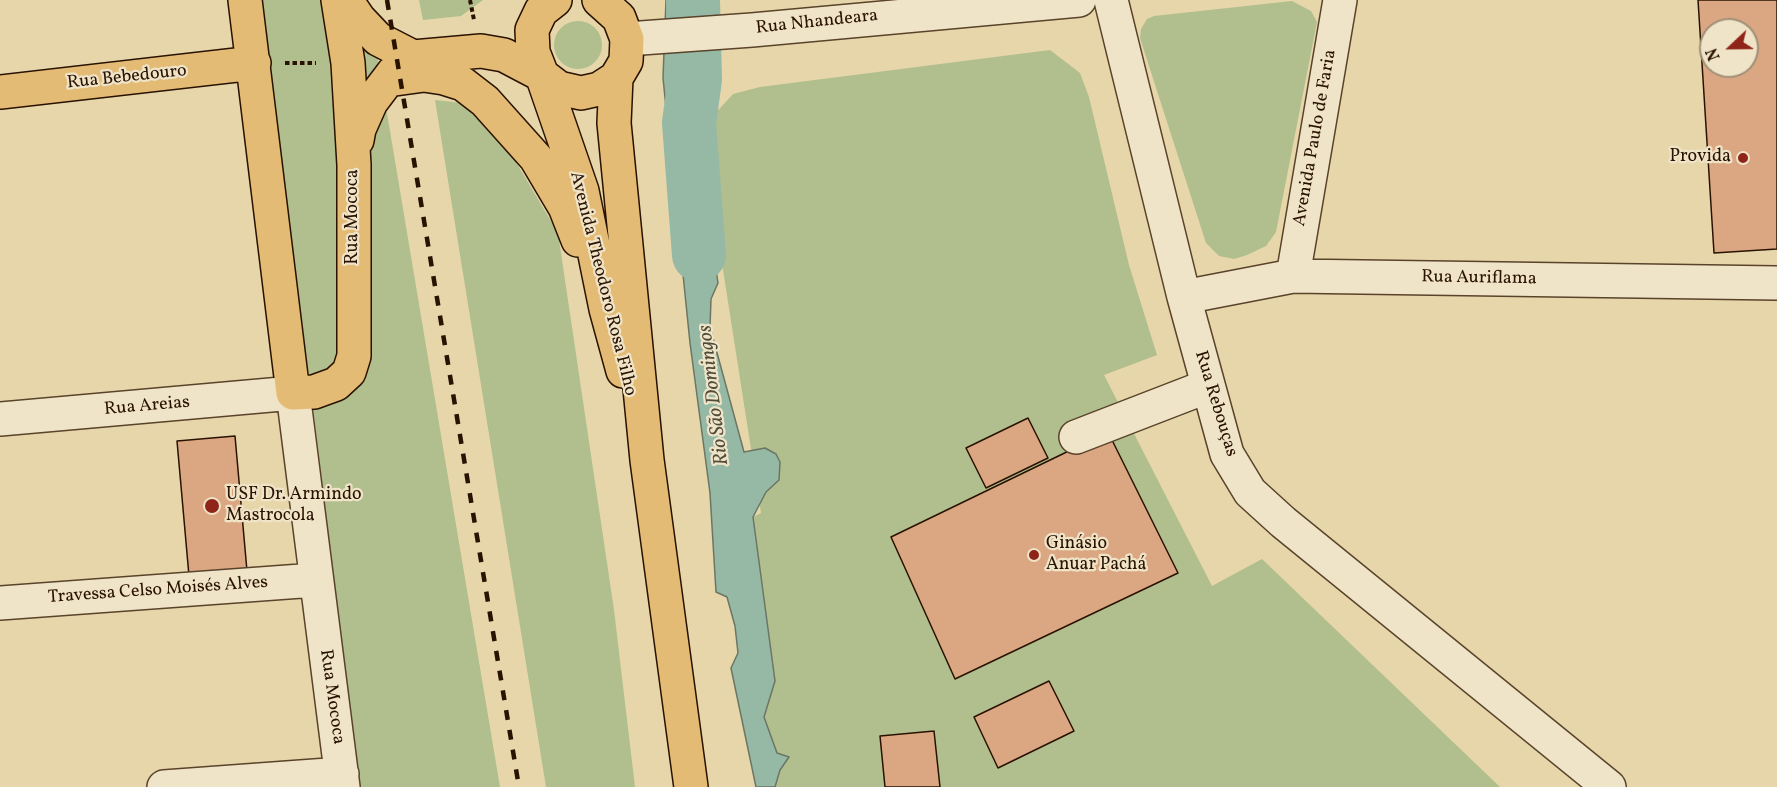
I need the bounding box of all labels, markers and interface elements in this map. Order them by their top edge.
street label: Rua Nhandeara [755,6,879,40]
north arrow [1699,18,1759,78]
text: N [1702,44,1727,64]
street label: Avenida Paulo de Faria [1290,48,1342,228]
street label: Rua Bebedouro [66,61,188,95]
place label: Provida [1670,147,1731,169]
marker: Provida [1736,151,1750,165]
street label: Rua Mococa [343,169,365,265]
street label: Avenida Theodoro Rosa Filho [564,170,640,398]
street label: Rua Auriflama [1421,267,1537,291]
water label: Rio São Domingos [694,323,736,467]
street label: Rua Rebouças [1189,348,1241,460]
street label: Rua Areias [103,392,191,422]
place label: USF Dr. Armindo Mastrocola [226,485,362,528]
marker: USF Dr. Armindo Mastrocola [203,497,221,515]
place label: Ginásio Anuar Pachá [1046,534,1146,576]
marker: Ginásio Anuar Pachá [1027,548,1041,562]
street label: Travessa Celso Moisés Alves [47,573,269,609]
street label: Rua Mococa [314,648,348,746]

